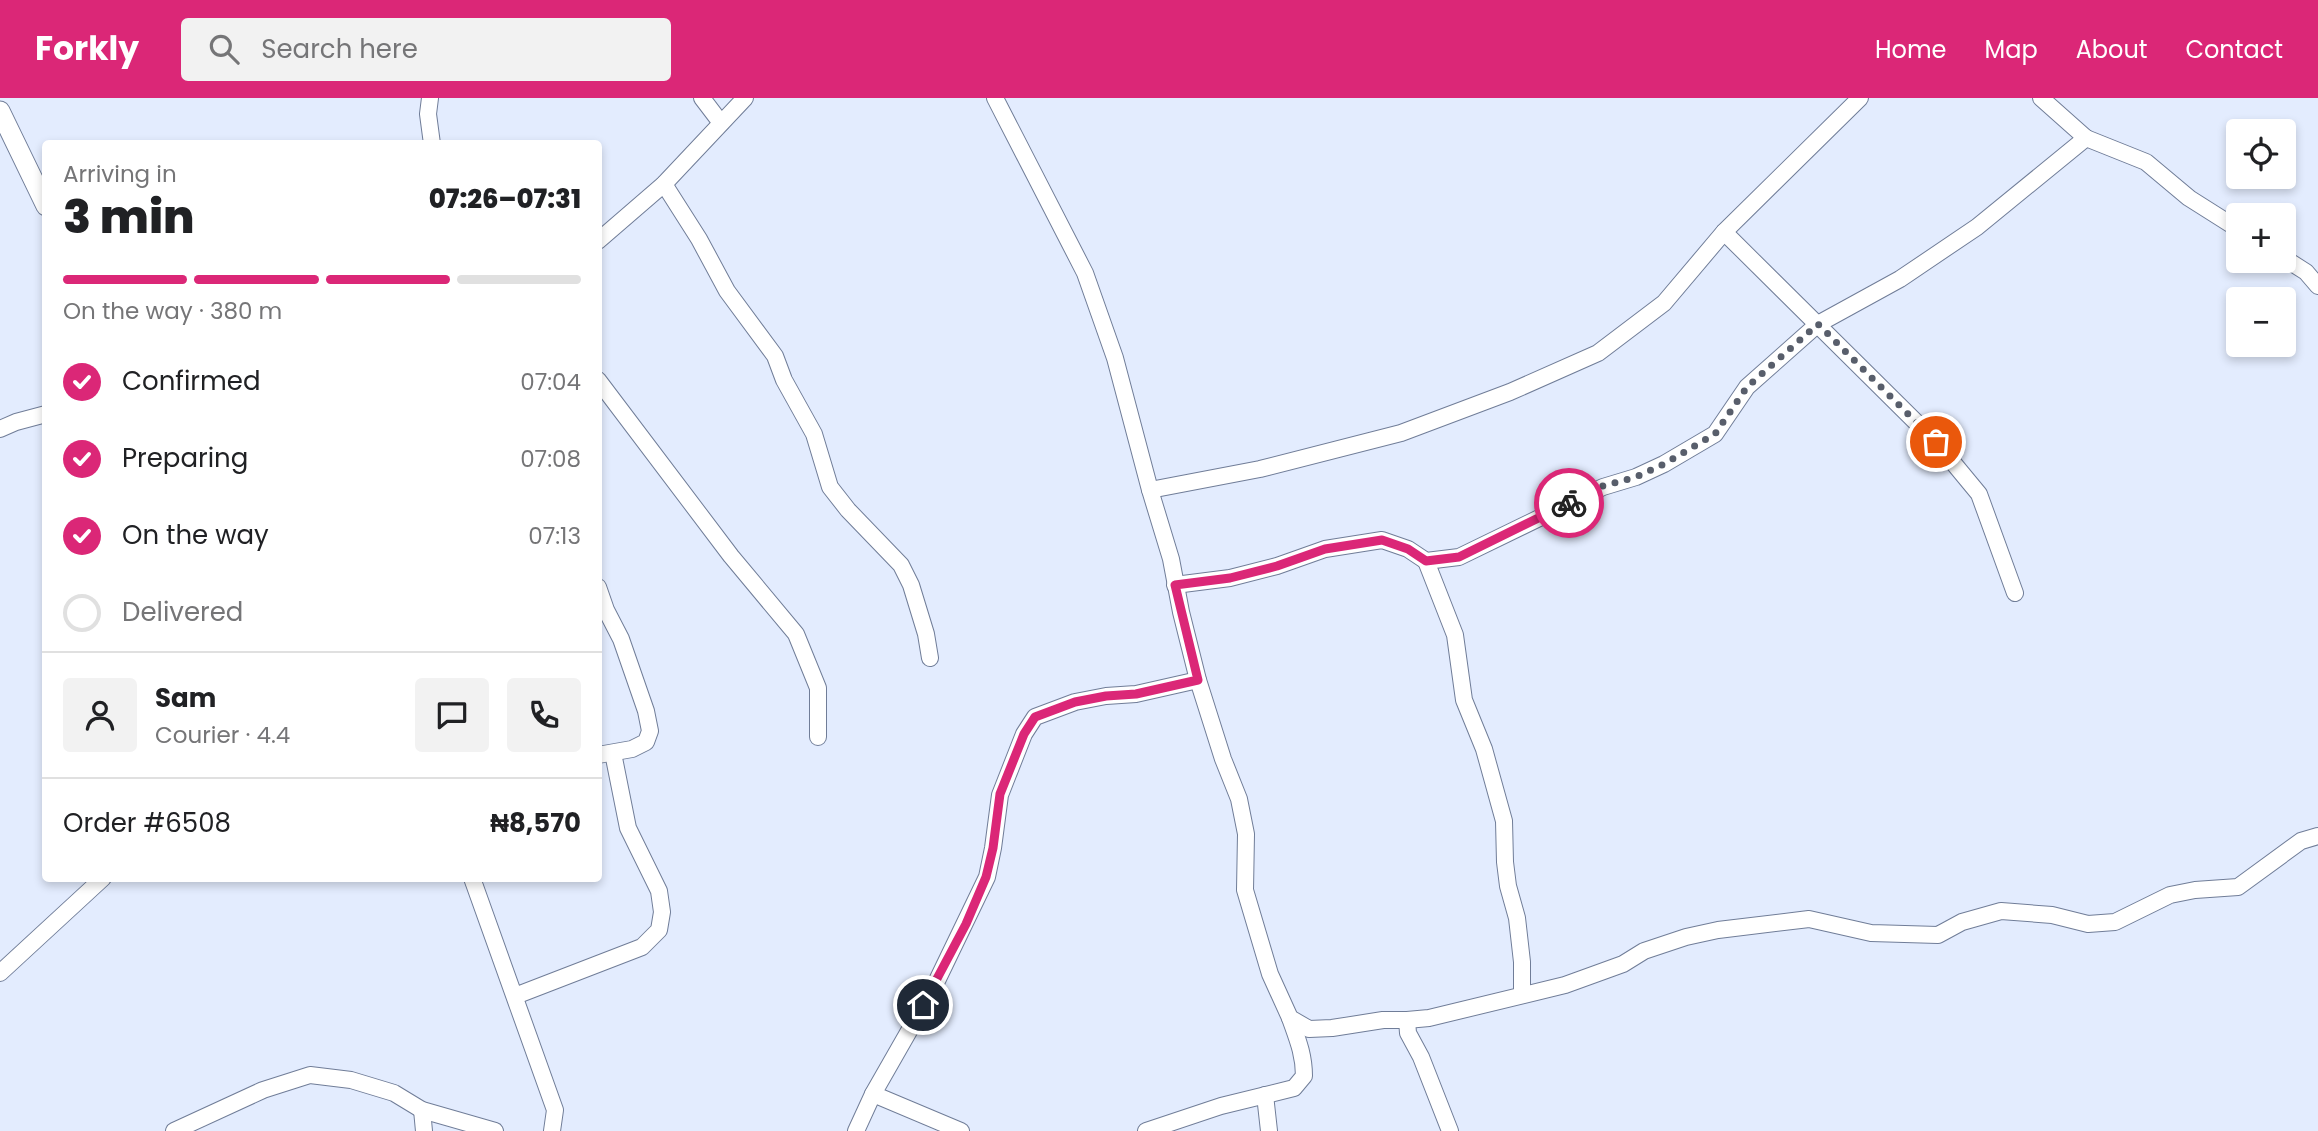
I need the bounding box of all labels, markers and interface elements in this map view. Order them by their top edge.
search box [181,18,671,81]
text: Forkly [35,25,139,72]
icon: search [205,30,243,68]
text: Search here [261,31,418,67]
text: Home [1875,33,1947,66]
text: Map [1985,33,2038,66]
text: About [2076,33,2147,66]
text: Contact [2185,33,2283,66]
map controls [2226,119,2296,357]
button: locate [2226,119,2296,189]
text: Arriving in [63,158,177,190]
text: 07:26–07:31 [429,181,581,217]
text: 3 min [63,185,195,249]
button: + [2226,203,2296,273]
button: − [2226,287,2296,357]
text: On the way · 380 m [63,295,282,327]
icon: check [63,363,101,401]
text: Confirmed [122,363,260,399]
text: 07:04 [520,366,581,398]
pin [1906,412,1966,472]
icon: bag [1917,423,1955,461]
icon: check [63,440,101,478]
text: Preparing [122,440,248,476]
text: 07:08 [520,443,581,475]
courier [1534,468,1604,538]
icon: bike [1550,484,1588,522]
icon: check [63,517,101,555]
text: On the way [122,517,269,553]
text: 07:13 [528,520,581,552]
text: Delivered [122,594,243,630]
button: person [63,678,137,752]
button: chat [415,678,489,752]
button: phone [507,678,581,752]
text: Sam [155,680,216,716]
text: Courier · 4.4 [155,719,290,751]
text: Order #6508 [63,805,231,841]
text: ₦8,570 [490,805,581,841]
pin [893,975,953,1035]
icon: home [904,986,942,1024]

